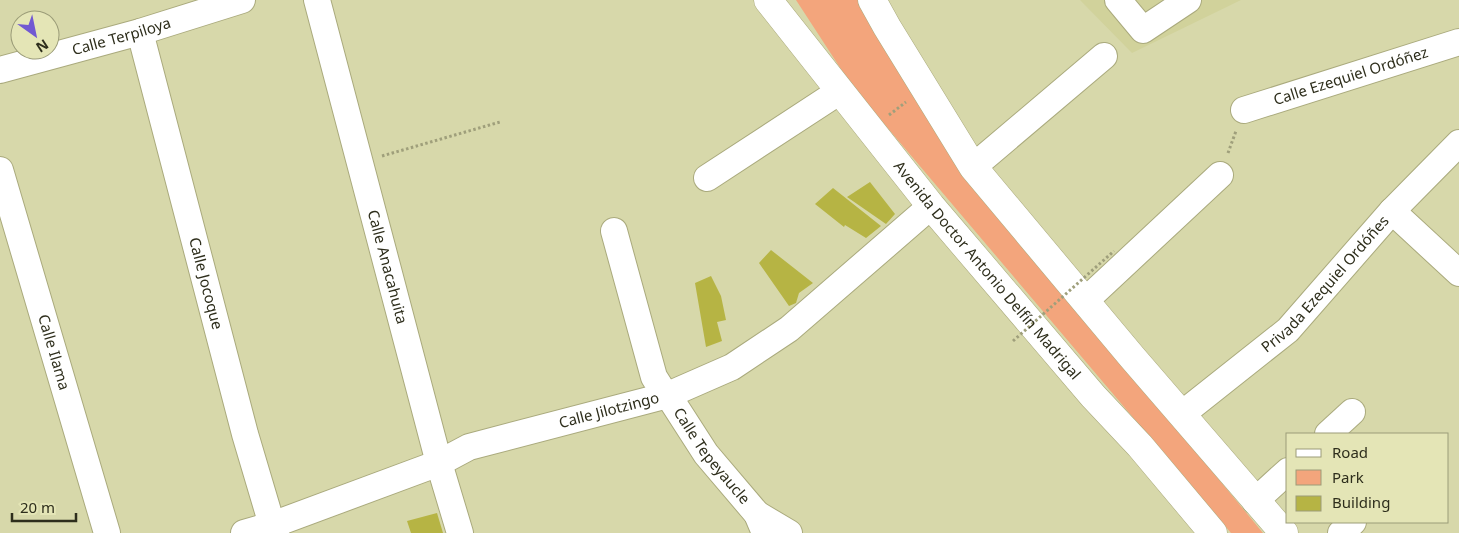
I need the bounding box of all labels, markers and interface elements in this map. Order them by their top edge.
north arrow [10,10,60,60]
street label: Calle Terpiloya [70,12,173,59]
text: N [32,35,52,57]
street label: Calle Ezequiel Ordóñez [1271,41,1430,109]
street label: Avenida Doctor Antonio Delfín Madrigal [890,156,1086,383]
street label: Calle Anacahuita [364,207,413,326]
street label: Privada Ezequiel Ordóñes [1257,211,1393,357]
street label: Calle Jocoque [185,235,228,332]
street label: Calle Ilama [34,312,75,392]
street label: Calle Jilotzingo [556,387,661,432]
street label: Calle Tepeyaucle [670,403,755,508]
legend [1286,433,1449,523]
text: Road [1332,442,1368,462]
text: Park [1332,467,1364,487]
scale bar [12,490,76,522]
text: Building [1332,492,1390,512]
text: 20 m [20,497,55,517]

